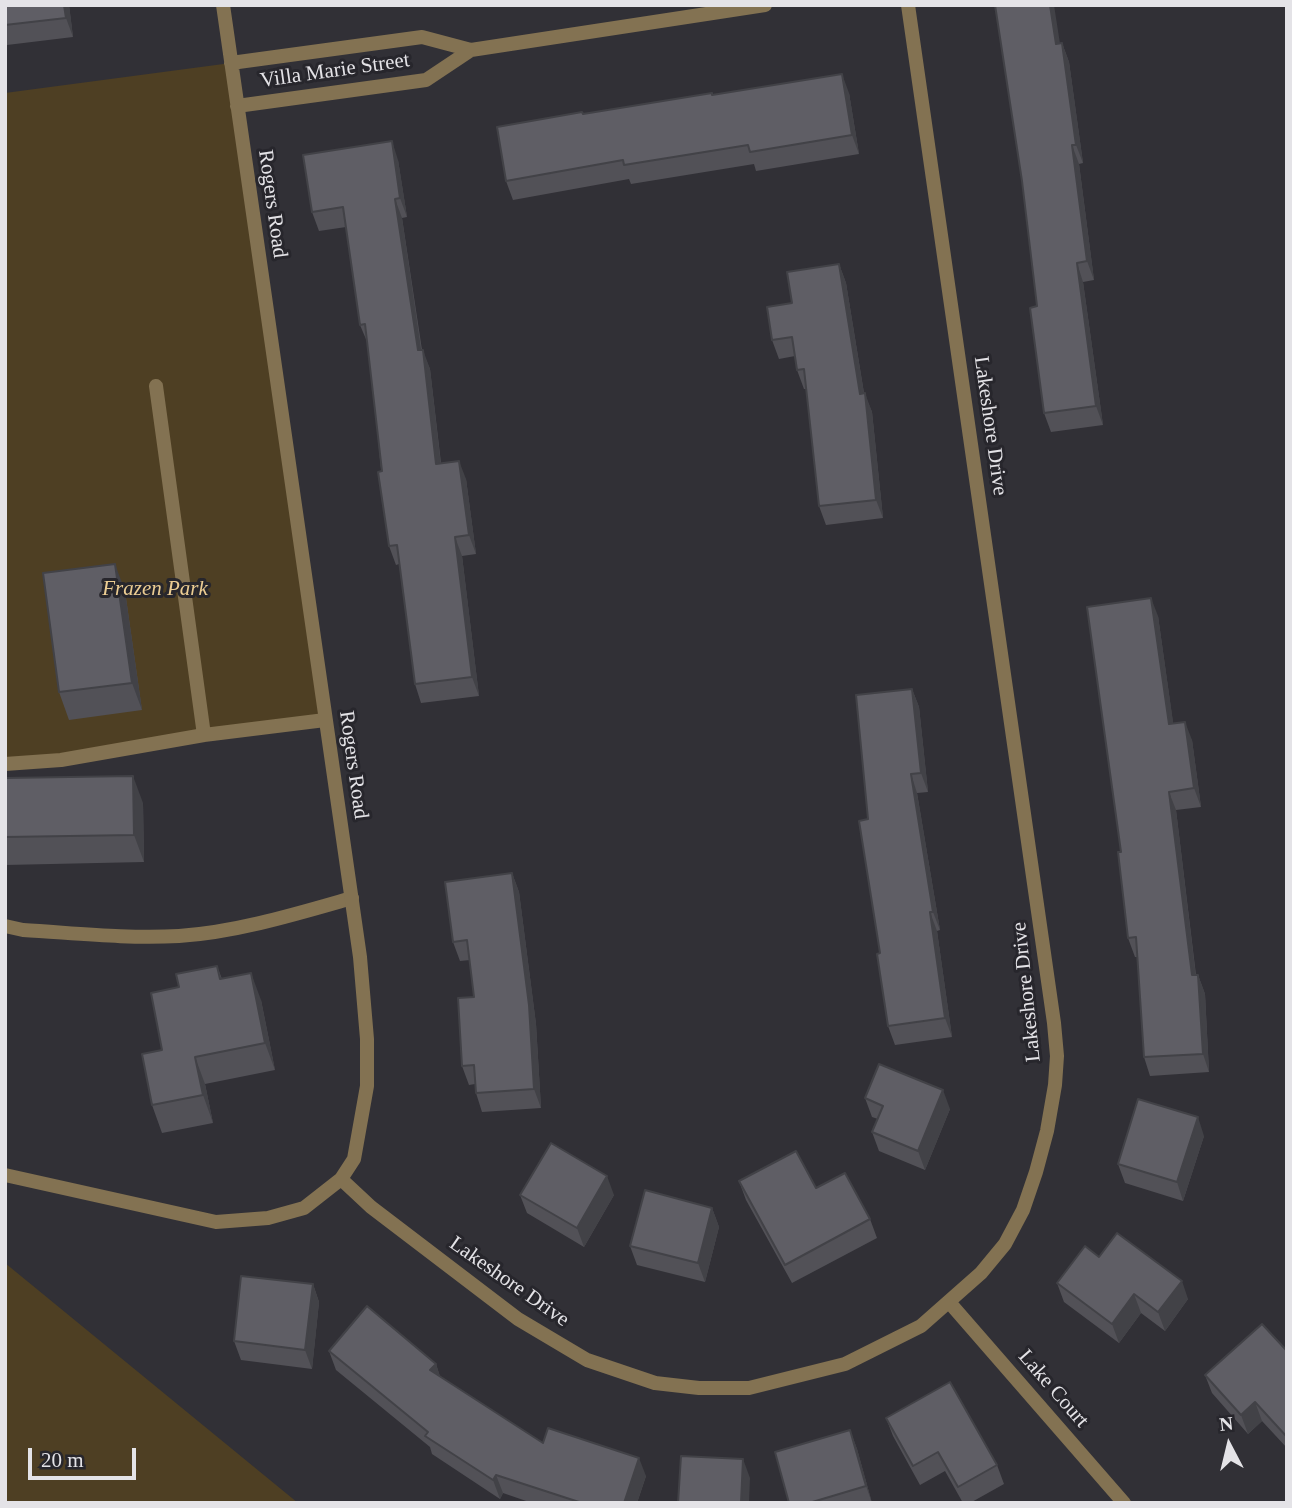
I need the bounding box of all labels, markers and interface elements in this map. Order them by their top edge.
street label: Villa Marie Street [259,48,411,94]
street label: Rogers Road [252,148,292,260]
street label: Lakeshore Drive [968,355,1012,497]
park label: Frazen Park [102,576,208,602]
street label: Rogers Road [333,709,373,821]
street label: Lakeshore Drive [1007,921,1047,1063]
street label: Lakeshore Drive [444,1231,574,1333]
street label: Lake Court [1012,1345,1094,1433]
north arrow [1194,1410,1264,1480]
text: N [1218,1412,1234,1435]
scale bar [32,1434,140,1478]
text: 20 m [41,1448,84,1472]

